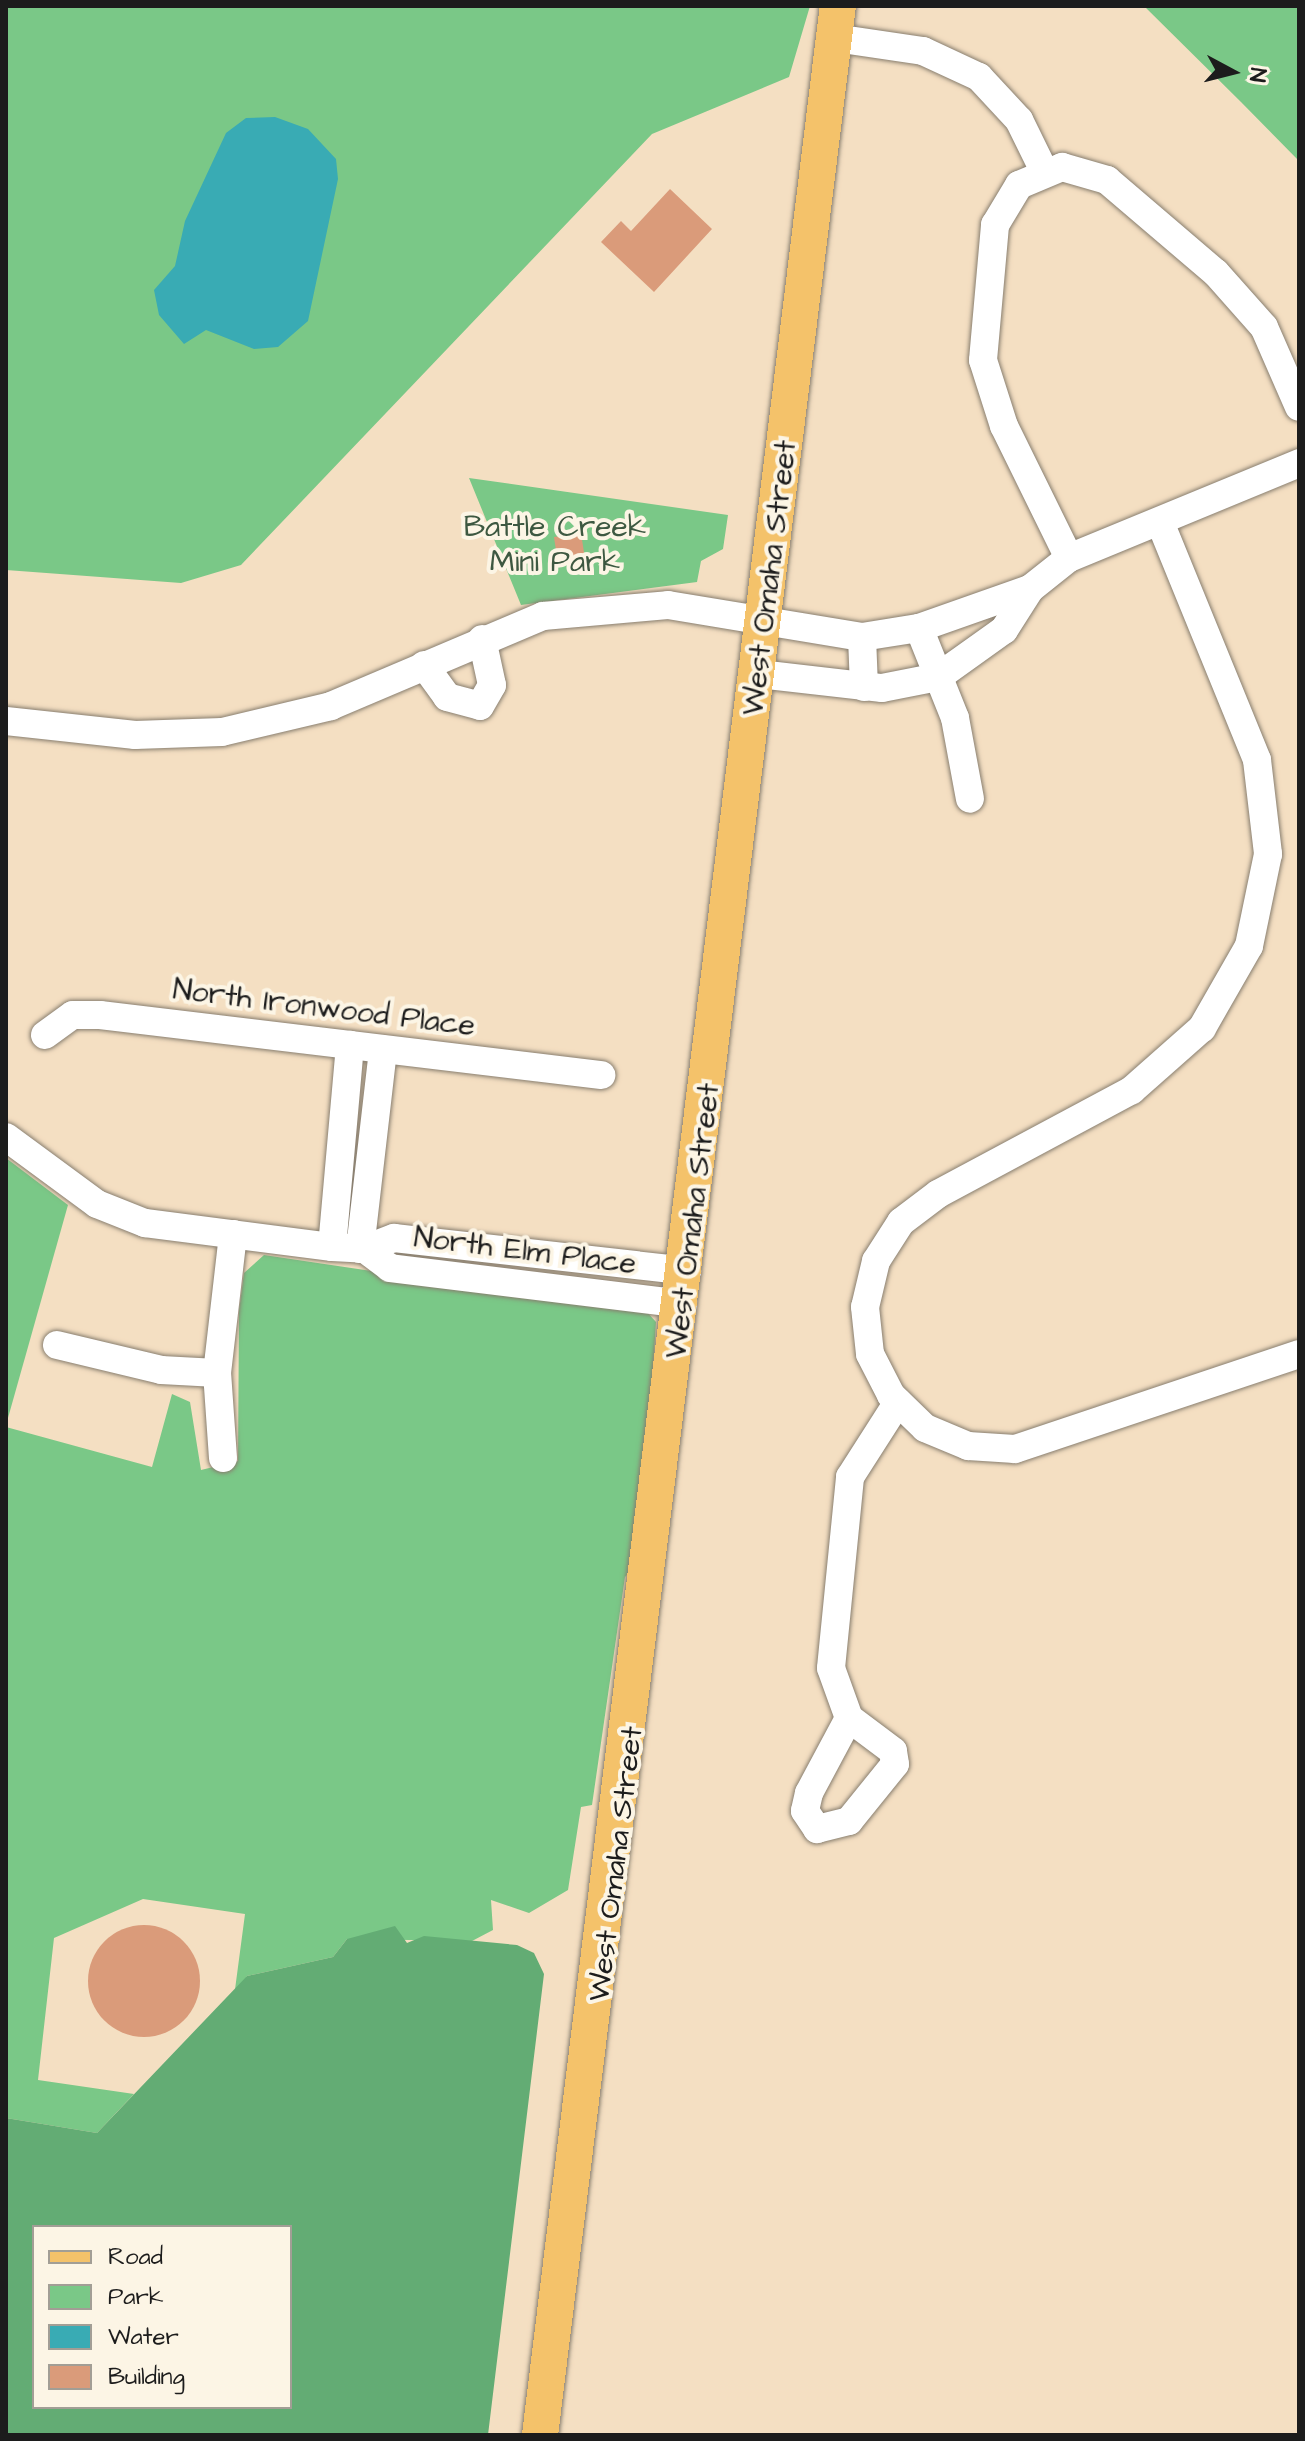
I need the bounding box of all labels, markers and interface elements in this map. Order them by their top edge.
north arrow [1193,32,1273,112]
text: N [1241,66,1274,84]
street label: West Omaha Street [735,438,805,718]
park label: Battle Creek Mini Park [464,509,646,580]
street label: North Ironwood Place [171,972,477,1044]
street label: West Omaha Street [658,1081,728,1361]
street label: North Elm Place [412,1220,638,1282]
street label: West Omaha Street [581,1724,651,2004]
legend [32,2225,292,2409]
text: Road [108,2240,163,2274]
text: Park [108,2280,164,2314]
text: Water [108,2320,179,2354]
text: Building [108,2360,185,2394]

